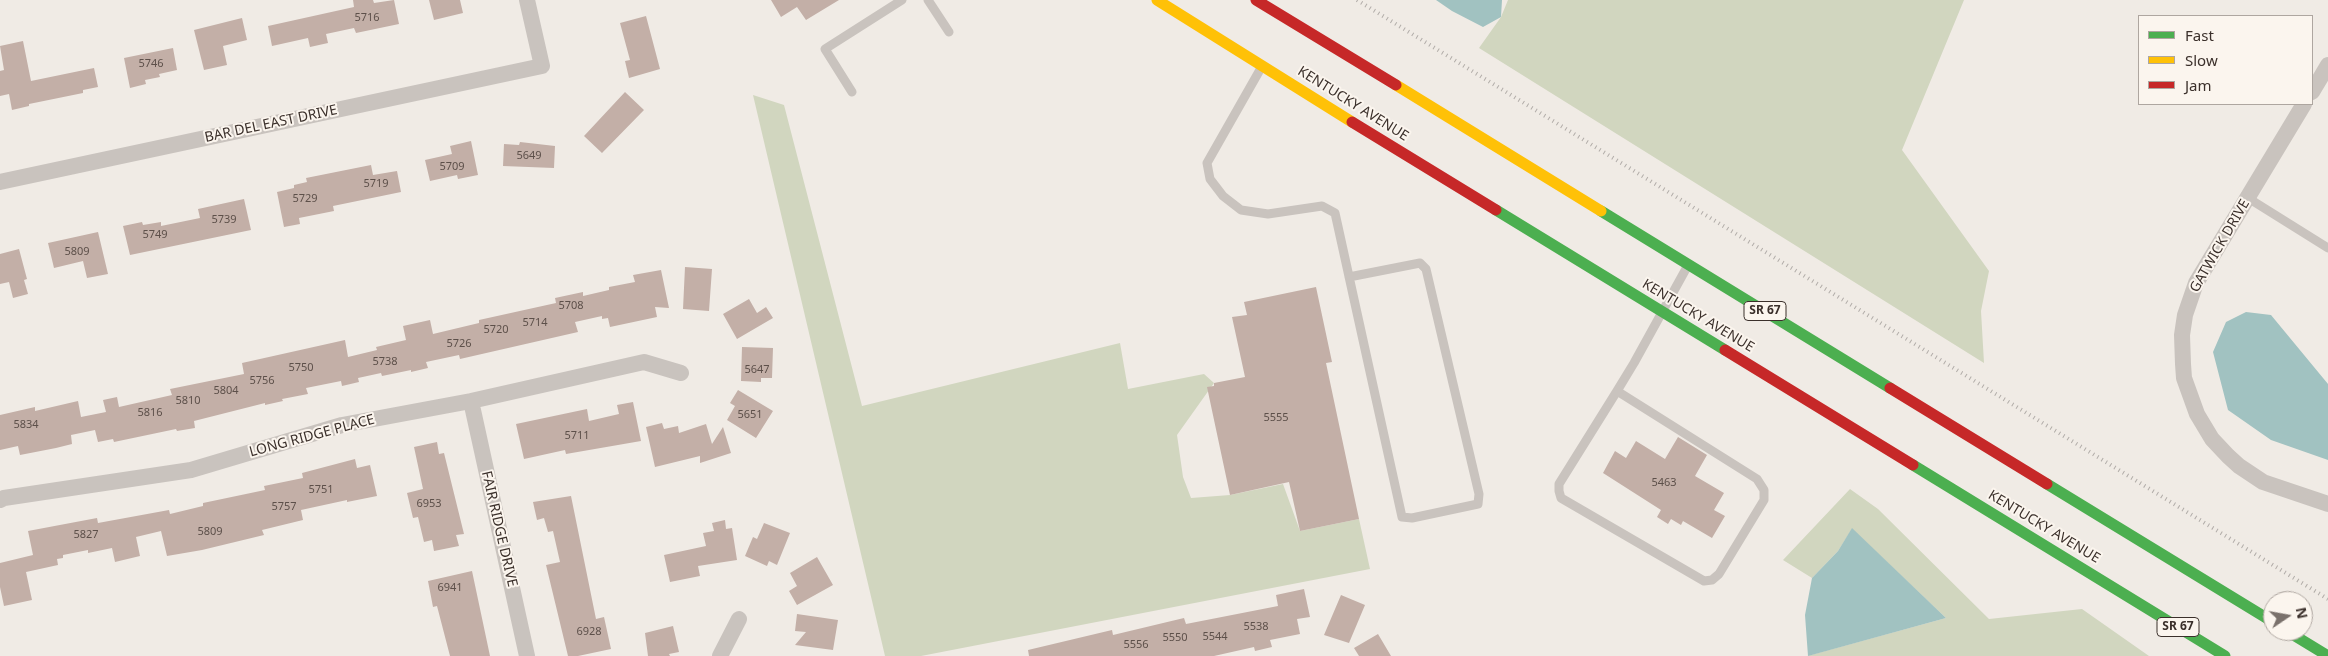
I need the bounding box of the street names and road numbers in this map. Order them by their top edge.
street label: KENTUCKY AVENUE [1295,63,1411,145]
street label: BAR DEL EAST DRIVE [203,102,339,146]
street label: GATWICK DRIVE [2187,196,2253,296]
street label: KENTUCKY AVENUE [1639,276,1757,356]
road number: SR 67 [1744,302,1786,321]
street label: LONG RIDGE PLACE [248,411,376,461]
street label: FAIR RIDGE DRIVE [478,470,520,588]
street label: KENTUCKY AVENUE [1985,487,2103,567]
road number: SR 67 [2157,618,2199,636]

